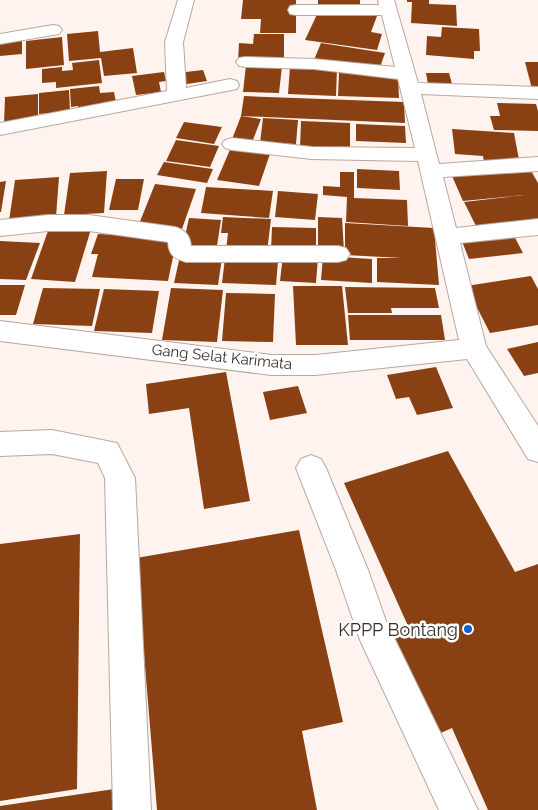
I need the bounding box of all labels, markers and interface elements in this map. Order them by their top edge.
street label: Gang Selat Karimata [151,341,293,373]
place label: KPPP Bontang [338,619,458,640]
marker: KPPP Bontang [462,623,474,635]

